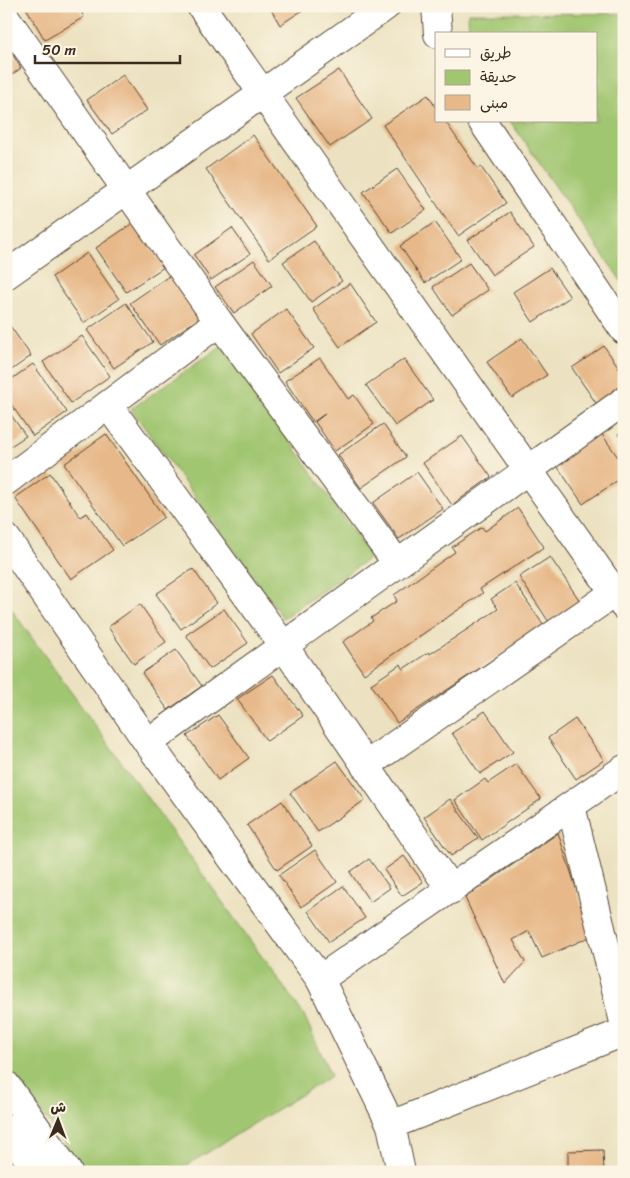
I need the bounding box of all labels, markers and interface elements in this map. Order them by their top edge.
scale bar [35,32,180,64]
legend [435,32,598,122]
text: 50 m [42,37,77,63]
text: طريق [480,40,512,66]
text: حديقة [480,64,517,90]
text: مبنى [480,90,508,116]
text: ش [50,1095,66,1120]
north arrow [32,1096,82,1146]

